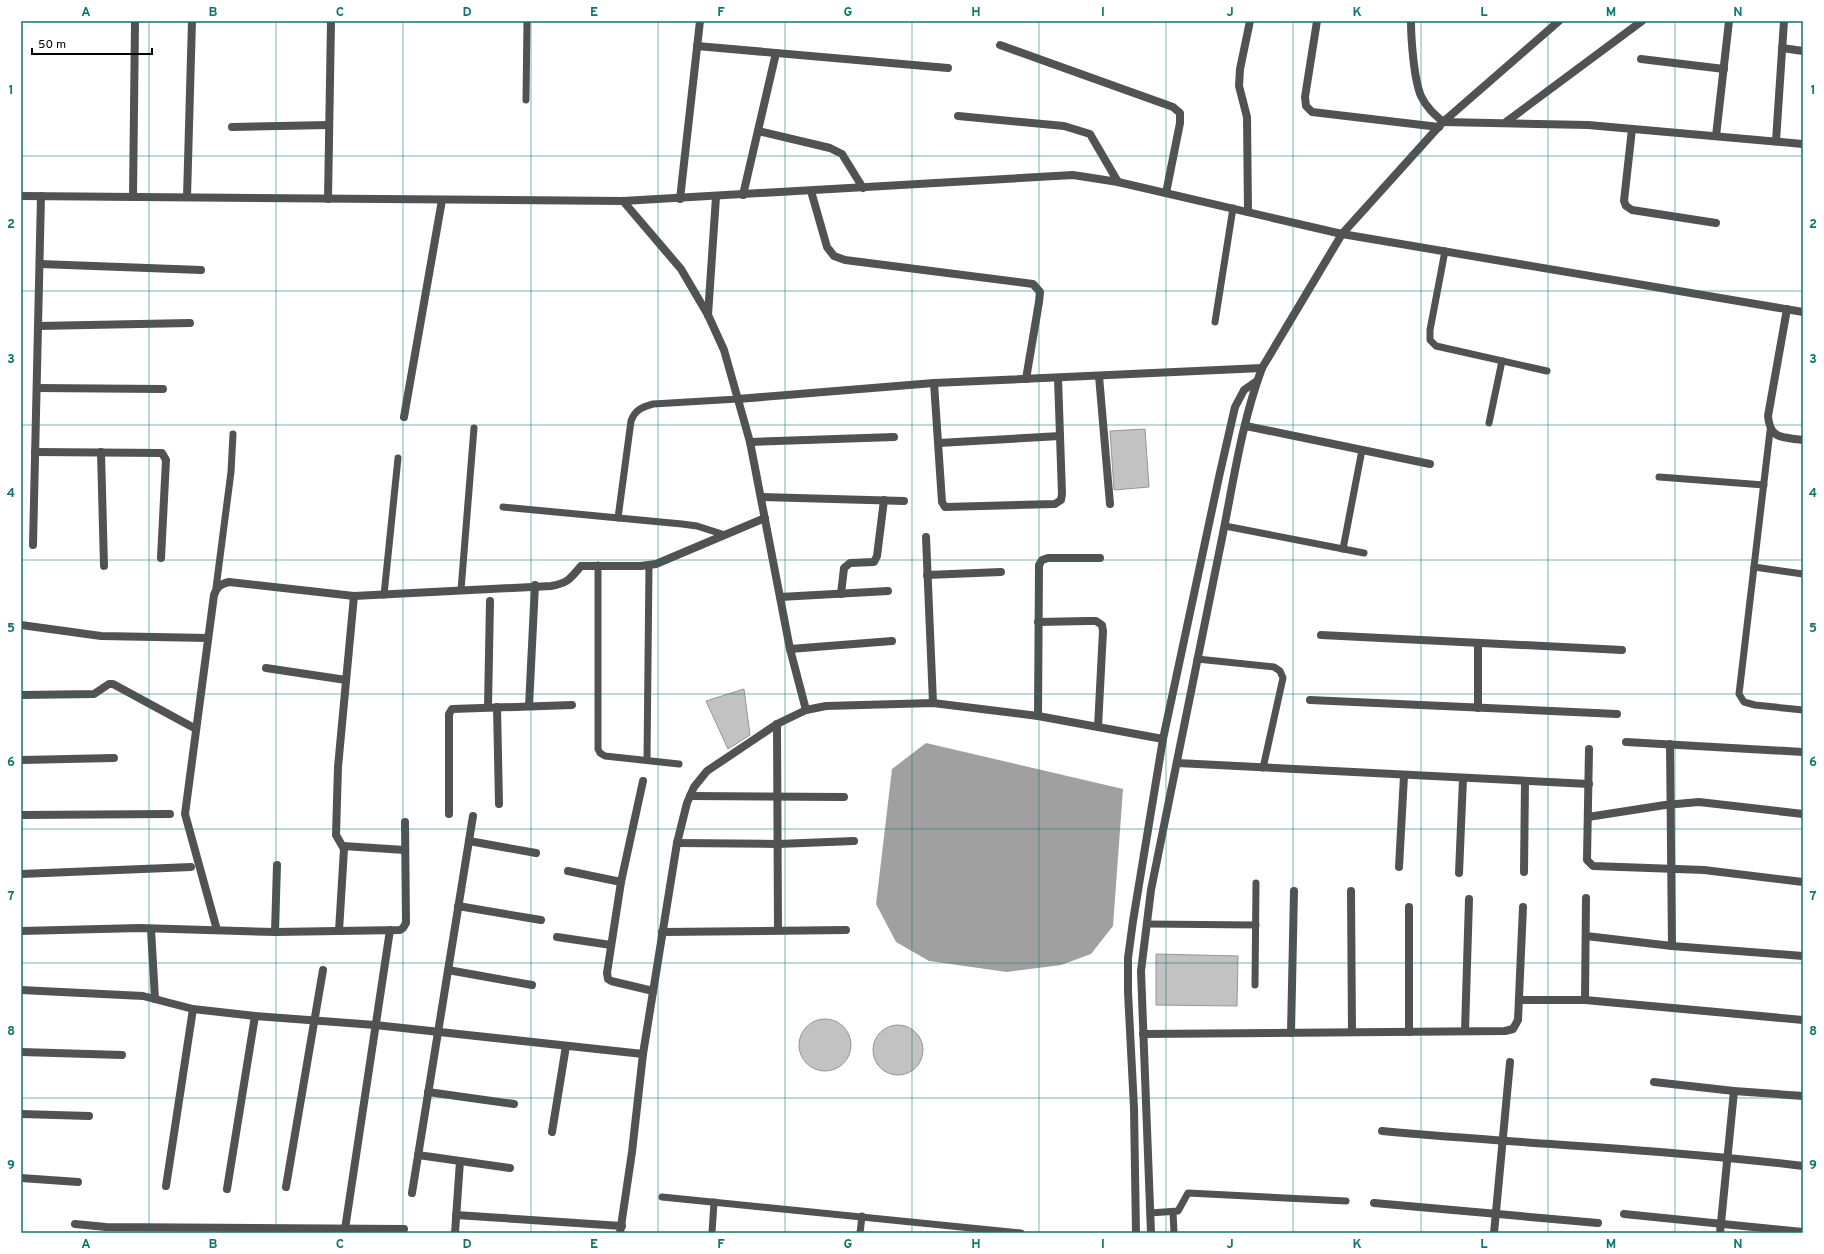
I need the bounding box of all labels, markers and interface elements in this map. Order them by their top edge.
text: A [81,5,91,21]
text: B [209,5,218,21]
text: C [336,5,344,21]
text: D [462,5,472,21]
text: E [590,5,598,21]
text: F [717,5,725,21]
text: G [844,5,853,21]
text: H [971,5,981,21]
text: I [1101,5,1105,21]
text: J [1226,5,1234,21]
text: K [1352,5,1362,21]
text: L [1480,5,1488,21]
text: M [1606,5,1616,21]
text: N [1733,5,1743,21]
scale bar [32,30,152,56]
text: 50 m [38,37,66,53]
text: 1 [8,83,14,99]
text: 1 [1810,83,1816,99]
text: 2 [7,217,15,233]
text: 2 [1809,217,1817,233]
text: 3 [7,352,15,368]
text: 3 [1809,352,1817,368]
text: 4 [7,486,15,502]
text: 4 [1809,486,1817,502]
text: 5 [7,621,15,637]
text: 5 [1809,621,1817,637]
text: 6 [7,755,15,771]
text: 6 [1809,755,1817,771]
text: 7 [8,889,15,905]
text: 7 [1810,889,1817,905]
text: 8 [7,1024,15,1040]
text: 8 [1809,1024,1817,1040]
text: 9 [7,1158,15,1174]
text: 9 [1809,1158,1817,1174]
text: A [81,1237,91,1253]
text: B [209,1237,218,1253]
text: C [336,1237,344,1253]
text: D [462,1237,472,1253]
text: E [590,1237,598,1253]
text: F [717,1237,725,1253]
text: G [844,1237,853,1253]
text: H [971,1237,981,1253]
text: I [1101,1237,1105,1253]
text: J [1226,1237,1234,1253]
text: K [1352,1237,1362,1253]
text: L [1480,1237,1488,1253]
text: M [1606,1237,1616,1253]
text: N [1733,1237,1743,1253]

